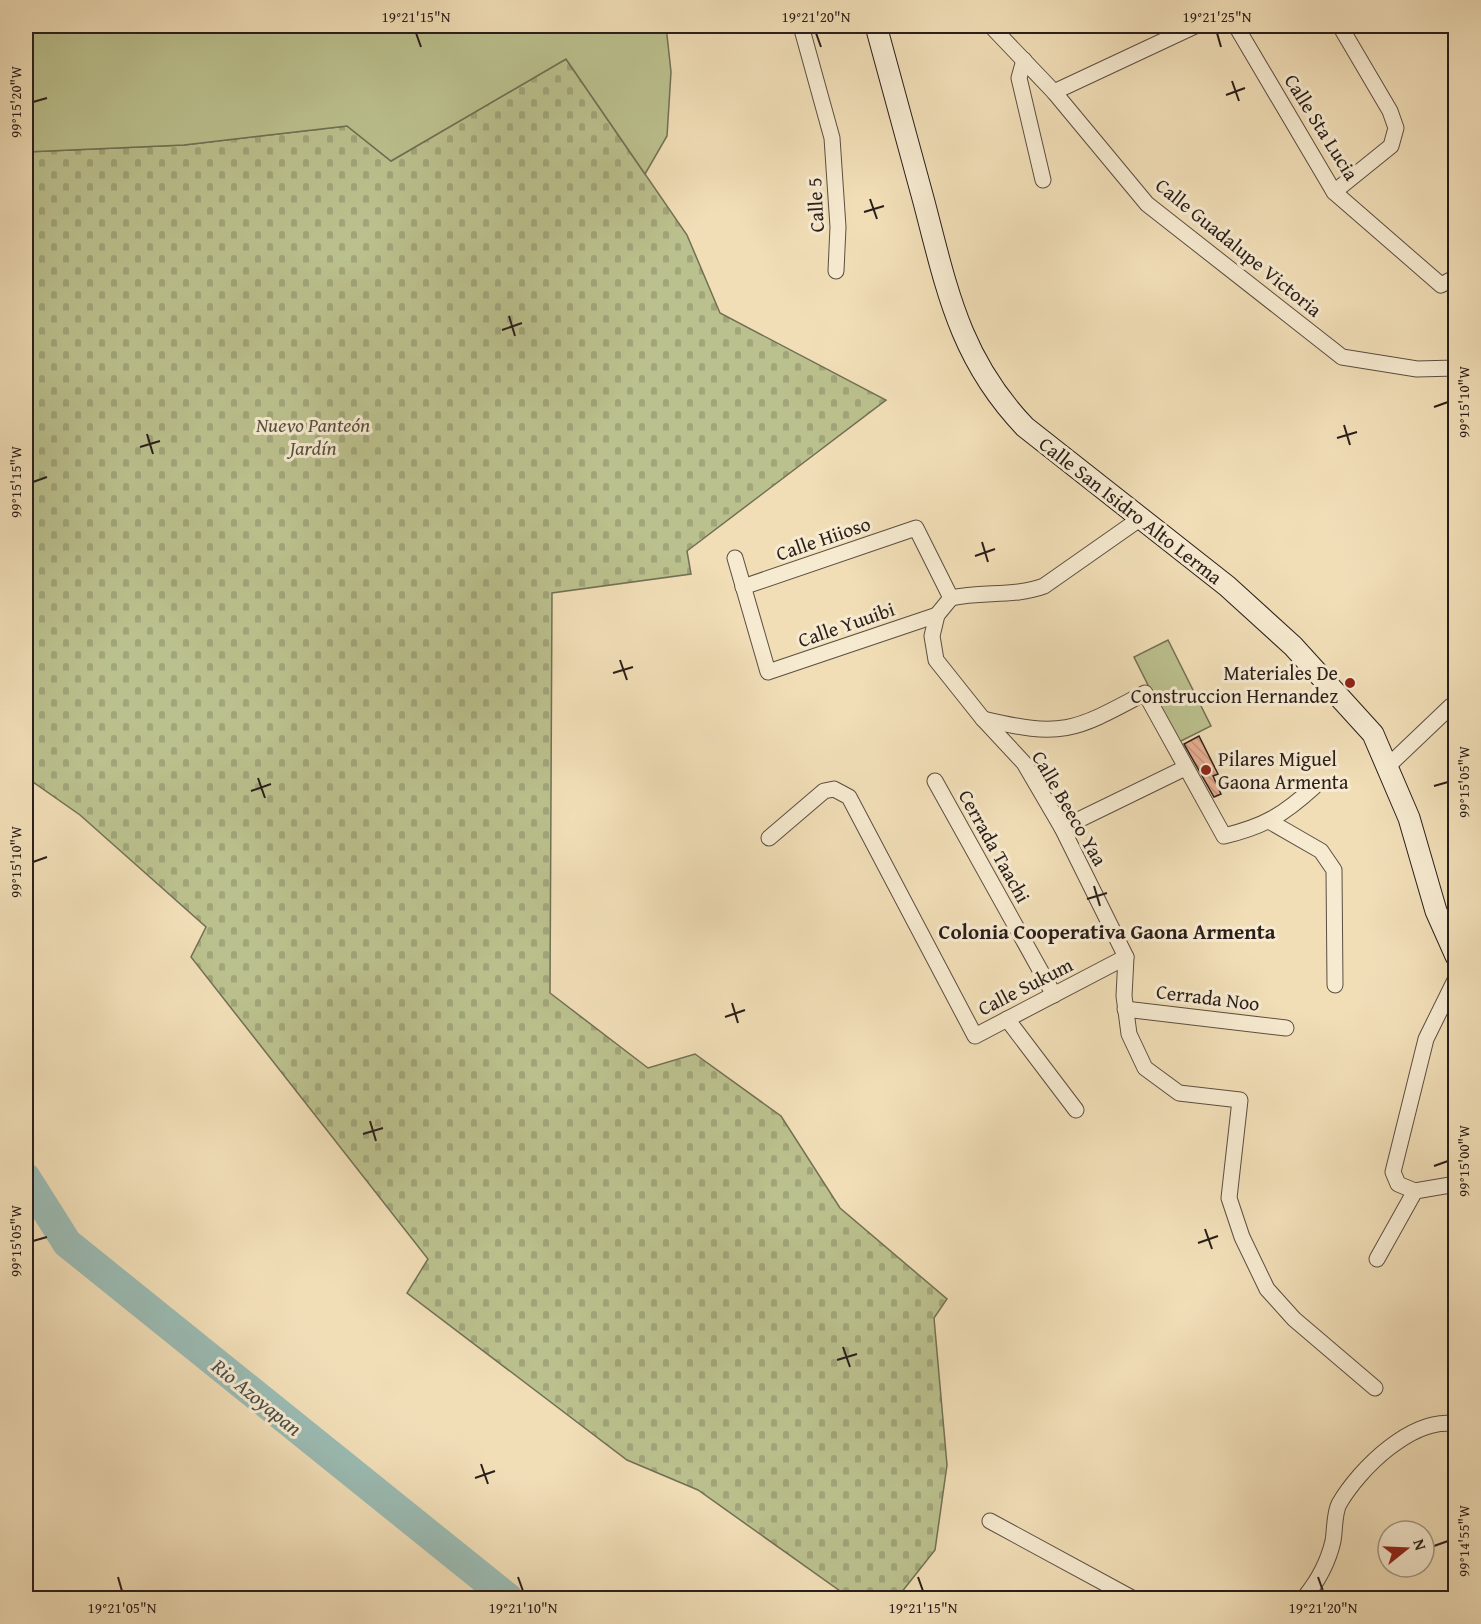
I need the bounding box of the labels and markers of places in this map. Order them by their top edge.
place label: Materiales De Construccion Hernandez [1131,658,1338,710]
marker: Materiales De Construccion Hernandez [1343,676,1357,690]
place label: Pilares Miguel Gaona Armenta [1218,744,1349,796]
marker: Pilares Miguel Gaona Armenta [1199,763,1213,777]

